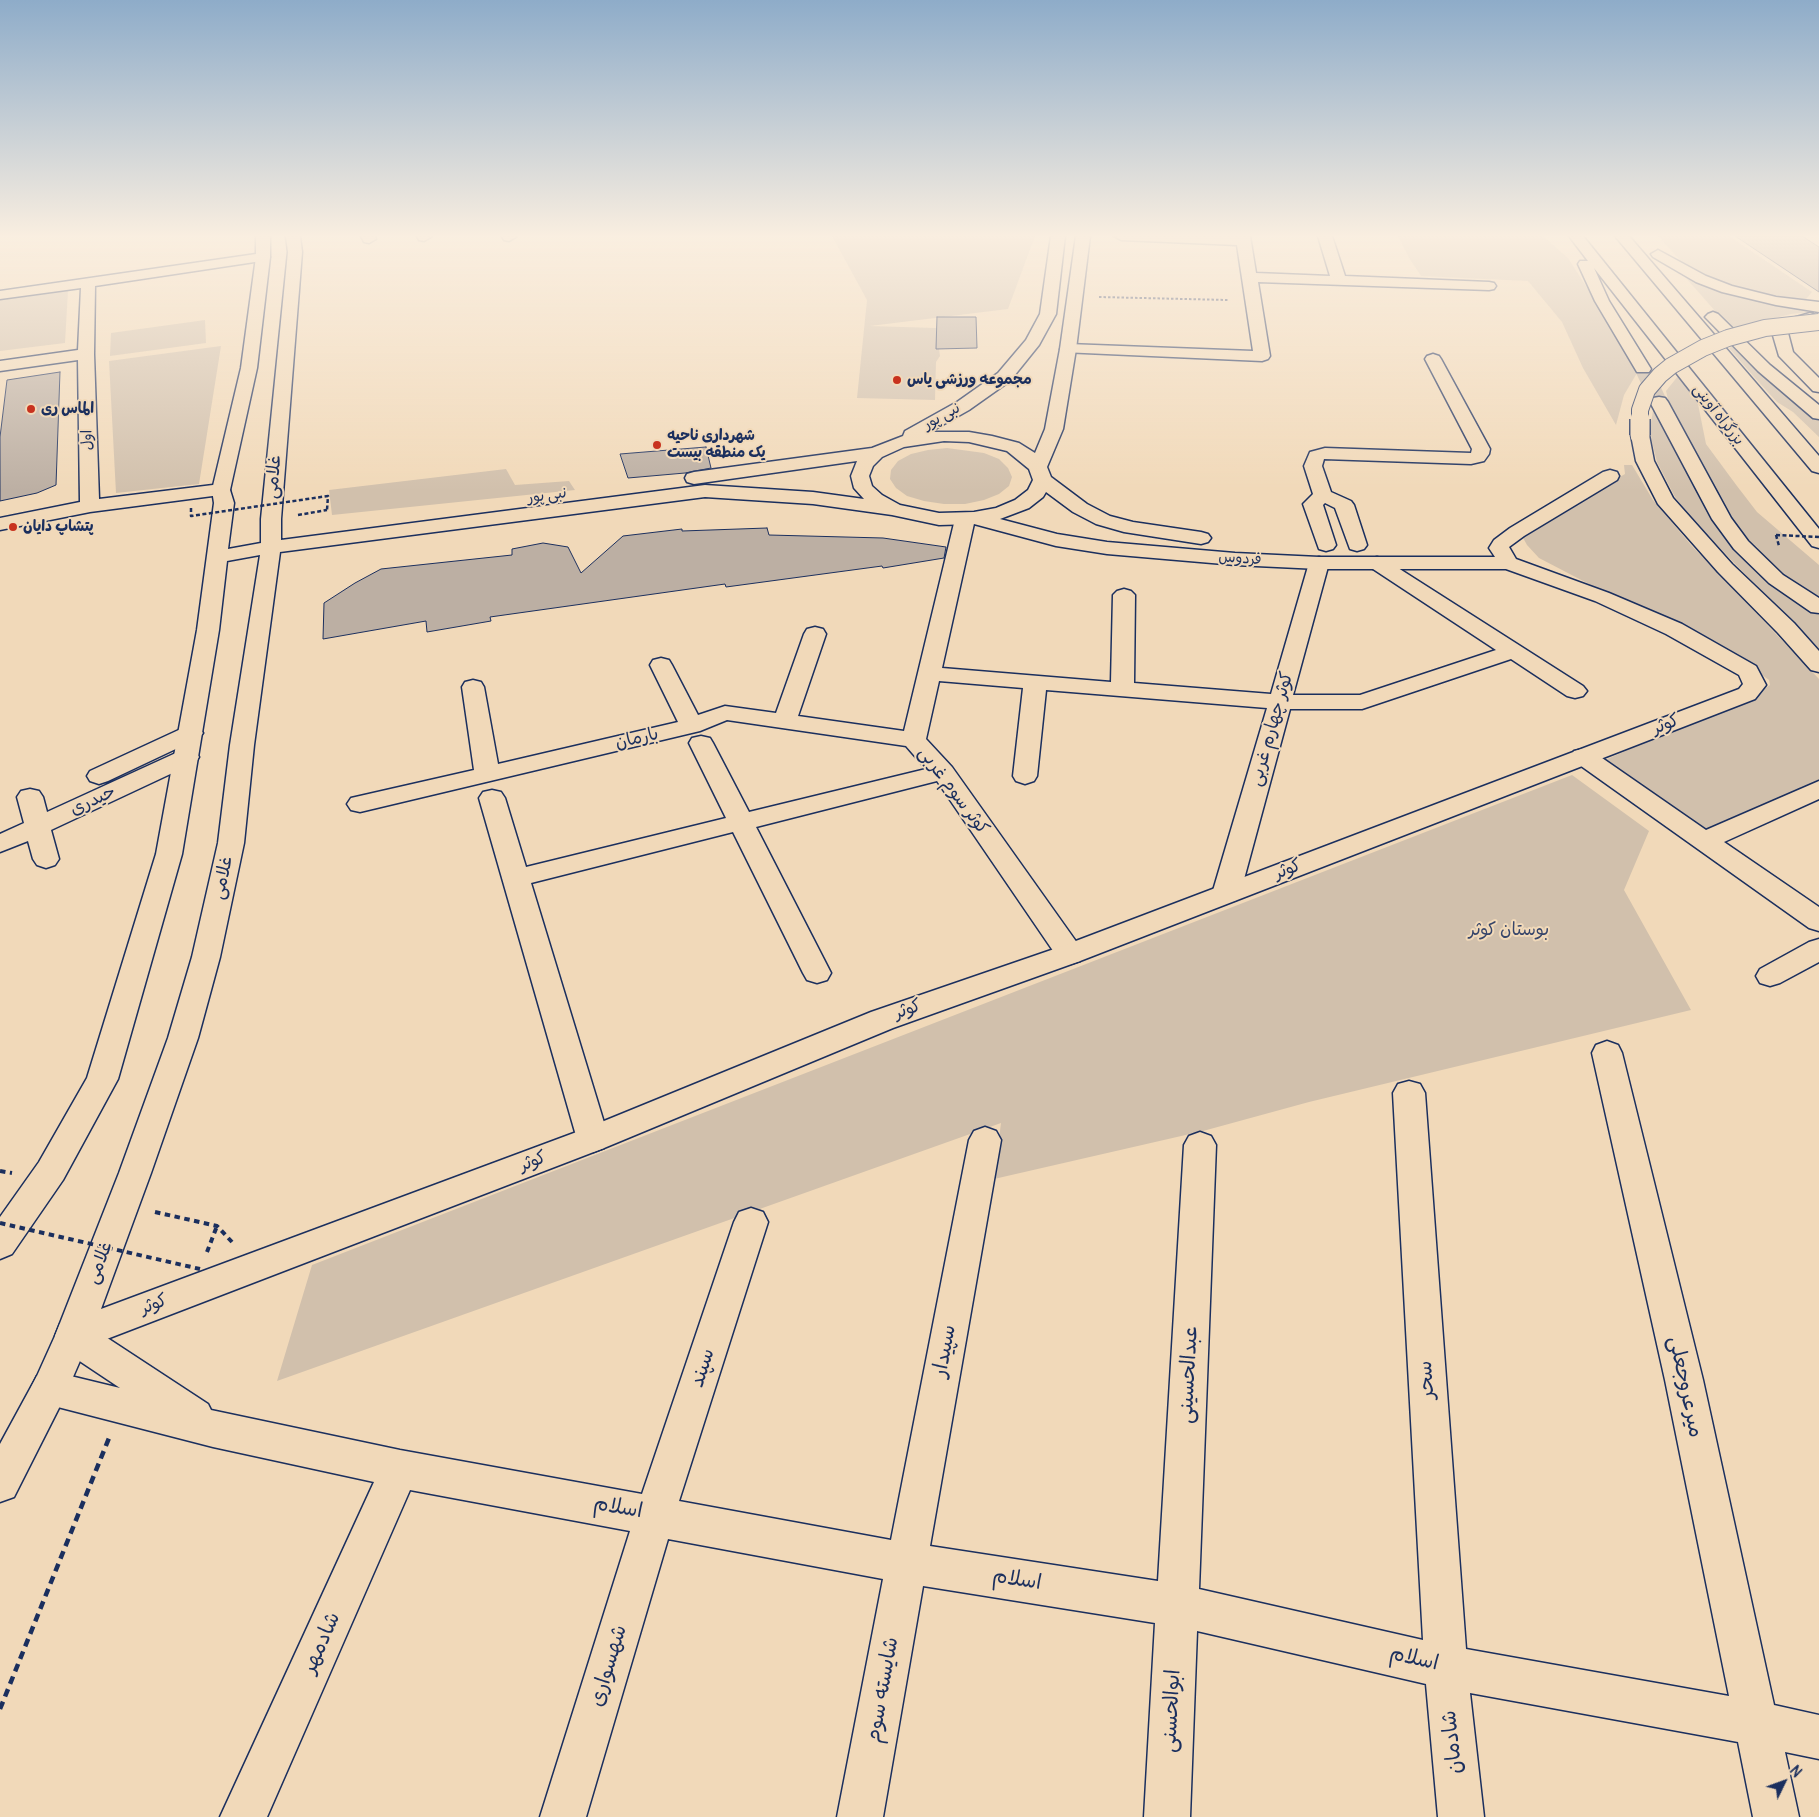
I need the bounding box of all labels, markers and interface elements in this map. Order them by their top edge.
place label: مجموعه ورزشی یاس [907,371,1032,389]
marker: مجموعه ورزشی یاس [891,374,903,386]
street label: بزرگراه آوینی [1689,381,1747,449]
place label: الماس ری [41,400,94,418]
street label: نبی پور [920,400,964,434]
marker: الماس ری [25,403,37,415]
place label: شهرداری ناحیه یک منطقه بیست [667,427,766,462]
street label: اول [79,429,97,451]
marker: شهرداری ناحیه یک منطقه بیست [651,439,663,451]
street label: غلامی [261,454,287,500]
street label: نبی پور [526,484,568,508]
place label: پتشاپ دایان [23,518,94,536]
marker: پتشاپ دایان [7,521,19,533]
street label: فردوس [1218,549,1262,569]
street label: کوثر چهارم غربی [1245,669,1299,789]
street label: کوثر [1649,710,1683,740]
street label: بارمان [613,724,661,754]
street label: کوثر سوم غربی [913,743,993,839]
street label: حیدری [67,781,119,821]
street label: غلامی [208,854,238,902]
street label: کوثر [1271,855,1305,885]
park label: بوستان کوثر [1469,919,1549,941]
street label: کوثر [892,995,924,1025]
street label: کوثر [516,1147,550,1177]
street label: غلامی [82,1239,118,1287]
street label: کوثر [137,1290,171,1320]
street label: سپیدار [928,1323,962,1379]
street label: عبدالحسینی [1174,1326,1204,1424]
street label: میرعروجعلی [1662,1334,1708,1440]
street label: سپند [685,1345,721,1391]
street label: سحر [1413,1360,1441,1400]
street label: اسلام [591,1491,645,1525]
street label: اسلام [991,1564,1043,1596]
street label: شادمهر [297,1608,347,1678]
street label: شهسواری [585,1622,633,1710]
street label: شایسته سوم [861,1635,905,1745]
street label: اسلام [1387,1641,1441,1677]
street label: ابوالحسنی [1157,1669,1187,1753]
street label: شادمان [1437,1709,1469,1775]
north arrow [1759,1757,1809,1807]
text: N [1786,1762,1805,1781]

